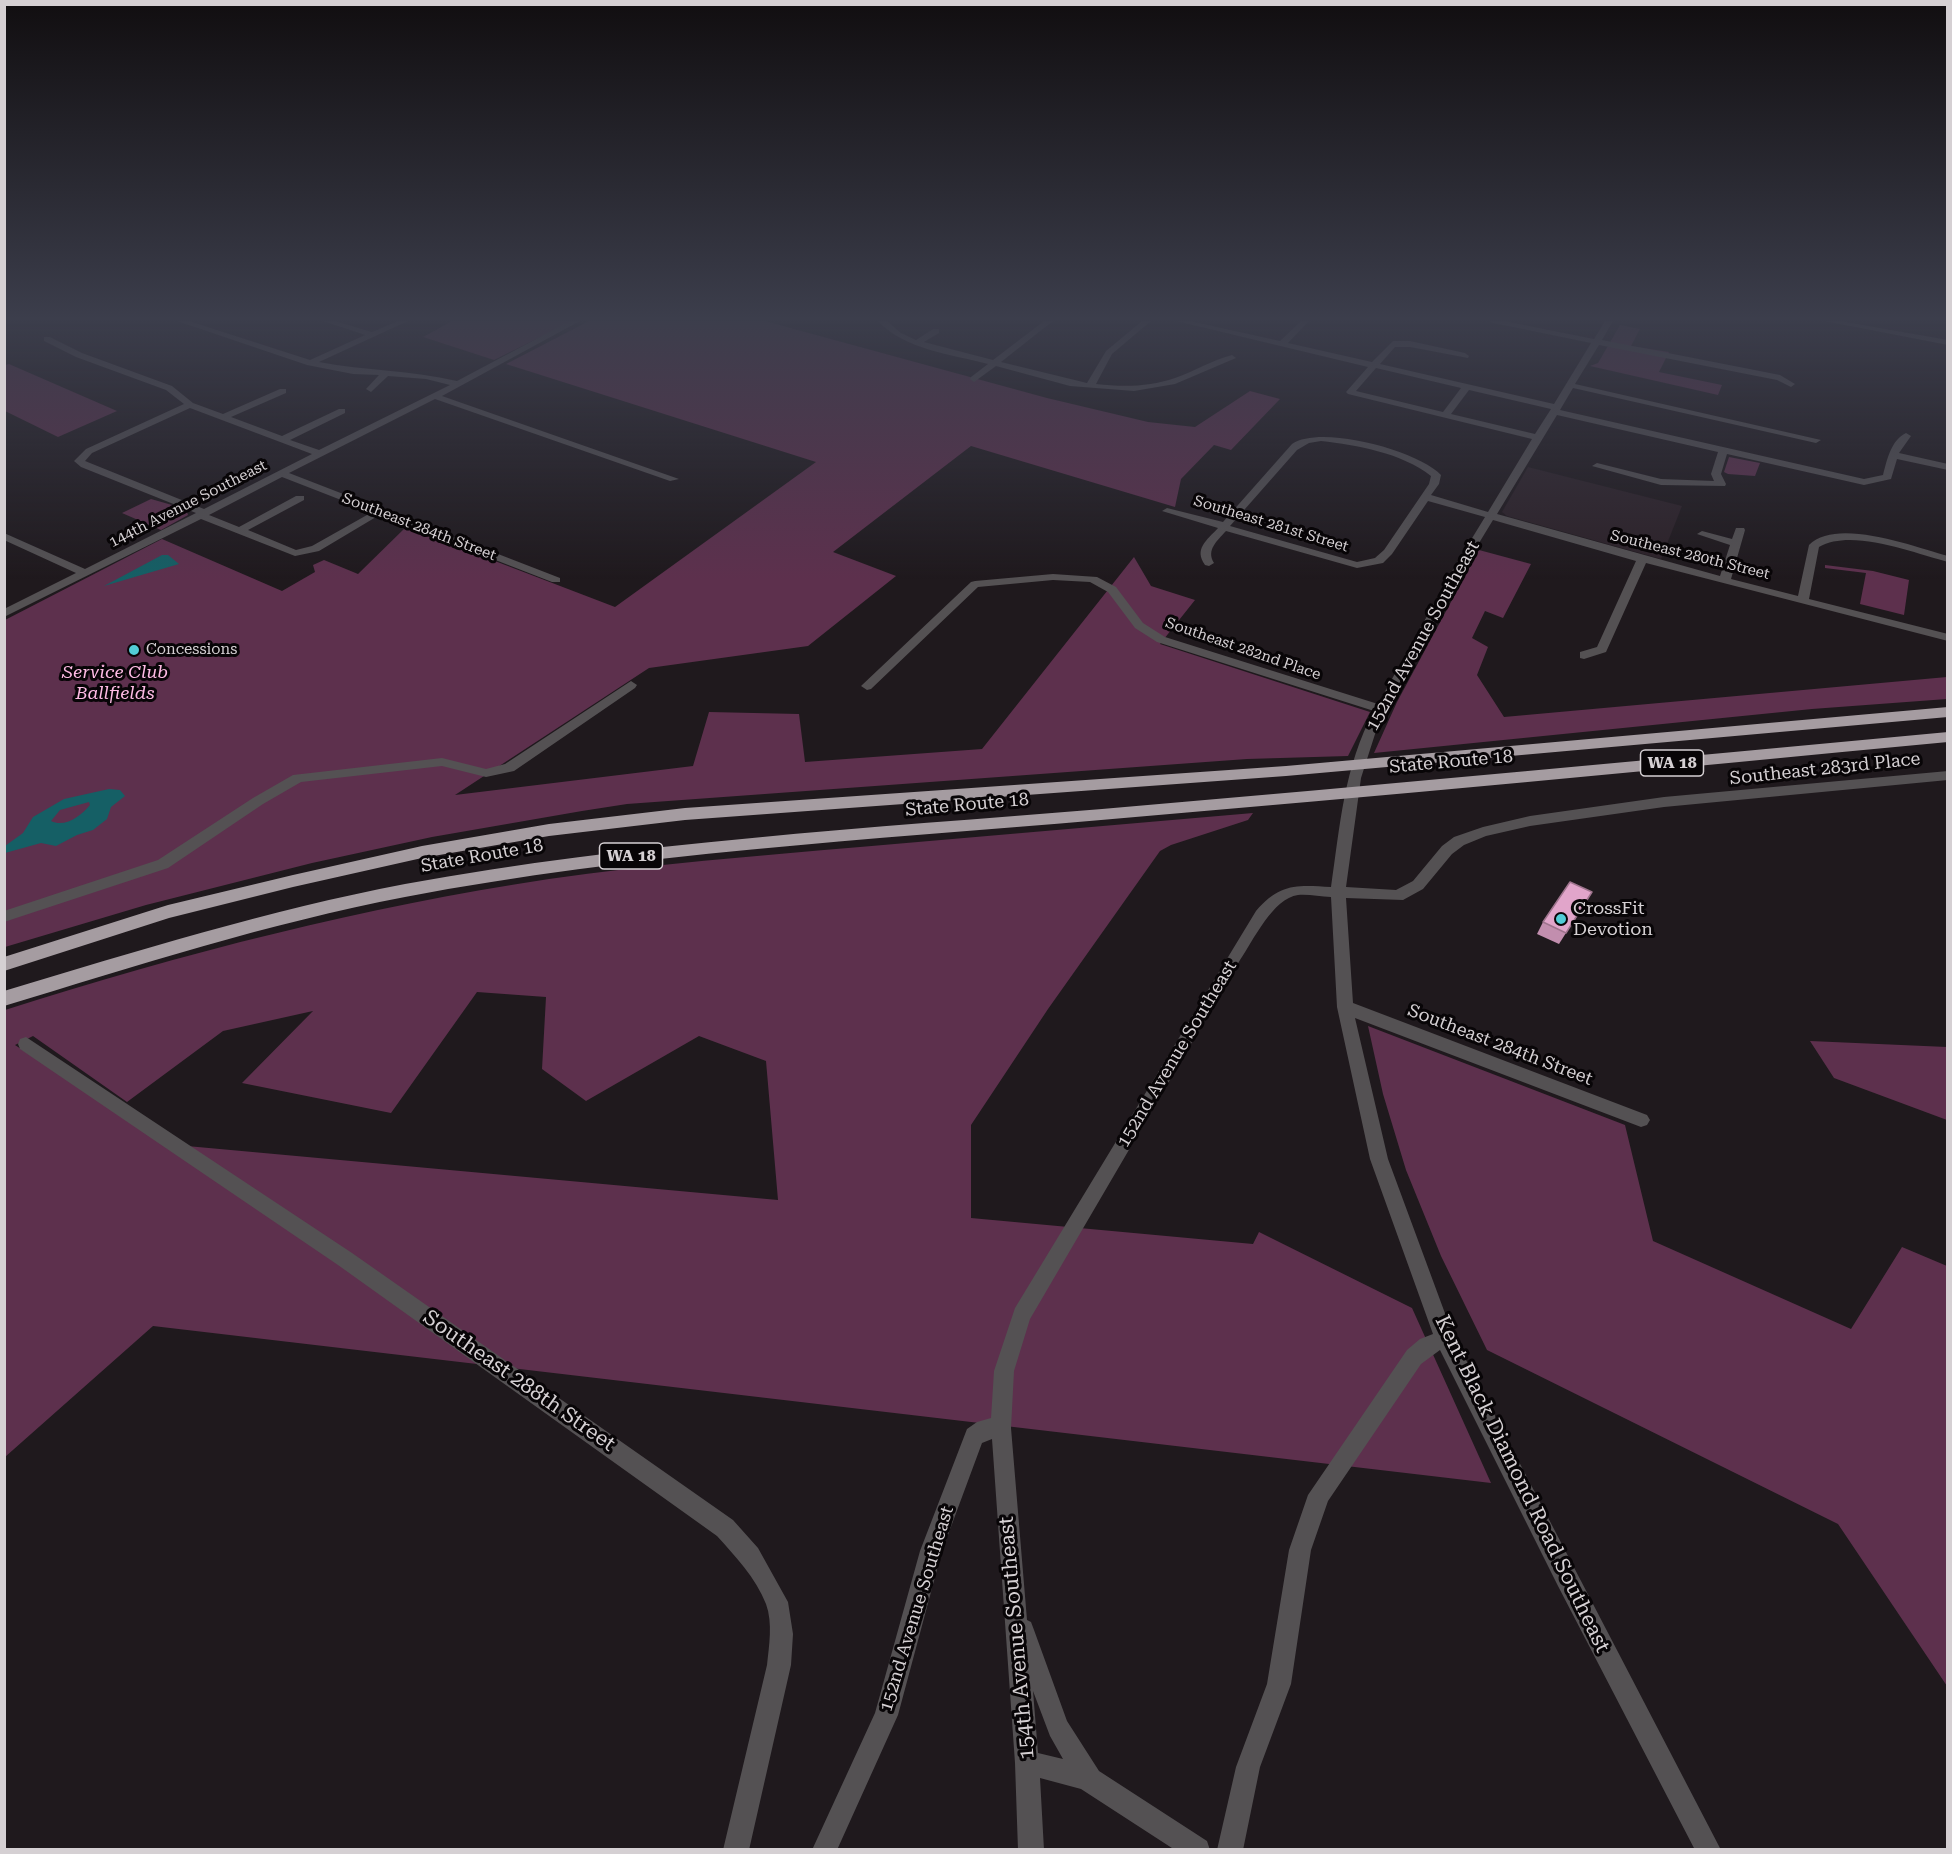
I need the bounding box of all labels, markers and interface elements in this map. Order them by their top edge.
street label: 144th Avenue Southeast [106,456,270,552]
street label: Southeast 284th Street [339,489,499,565]
street label: Southeast 281st Street [1191,492,1351,556]
street label: Southeast 280th Street [1608,526,1772,584]
street label: 152nd Avenue Southeast [1362,537,1484,735]
street label: Southeast 282nd Place [1163,614,1323,684]
place label: Concessions [146,641,237,659]
marker: Concessions [127,643,141,657]
park label: Service Club Ballfields [62,662,168,704]
street label: State Route 18 [1388,746,1514,778]
street label: Southeast 283rd Place [1729,748,1921,790]
road number: WA 18 [1640,750,1704,776]
street label: State Route 18 [904,789,1030,821]
street label: State Route 18 [419,835,545,877]
road number: WA 18 [600,843,662,869]
place label: CrossFit Devotion [1573,898,1653,940]
marker: CrossFit Devotion [1554,912,1568,926]
street label: 152nd Avenue Southeast [1113,957,1241,1151]
street label: Southeast 284th Street [1405,1000,1595,1090]
street label: Southeast 288th Street [418,1305,620,1457]
street label: Kent Black Diamond Road Southeast [1429,1311,1615,1657]
street label: 152nd Avenue Southeast [875,1504,959,1714]
street label: 154th Avenue Southeast [994,1515,1040,1761]

